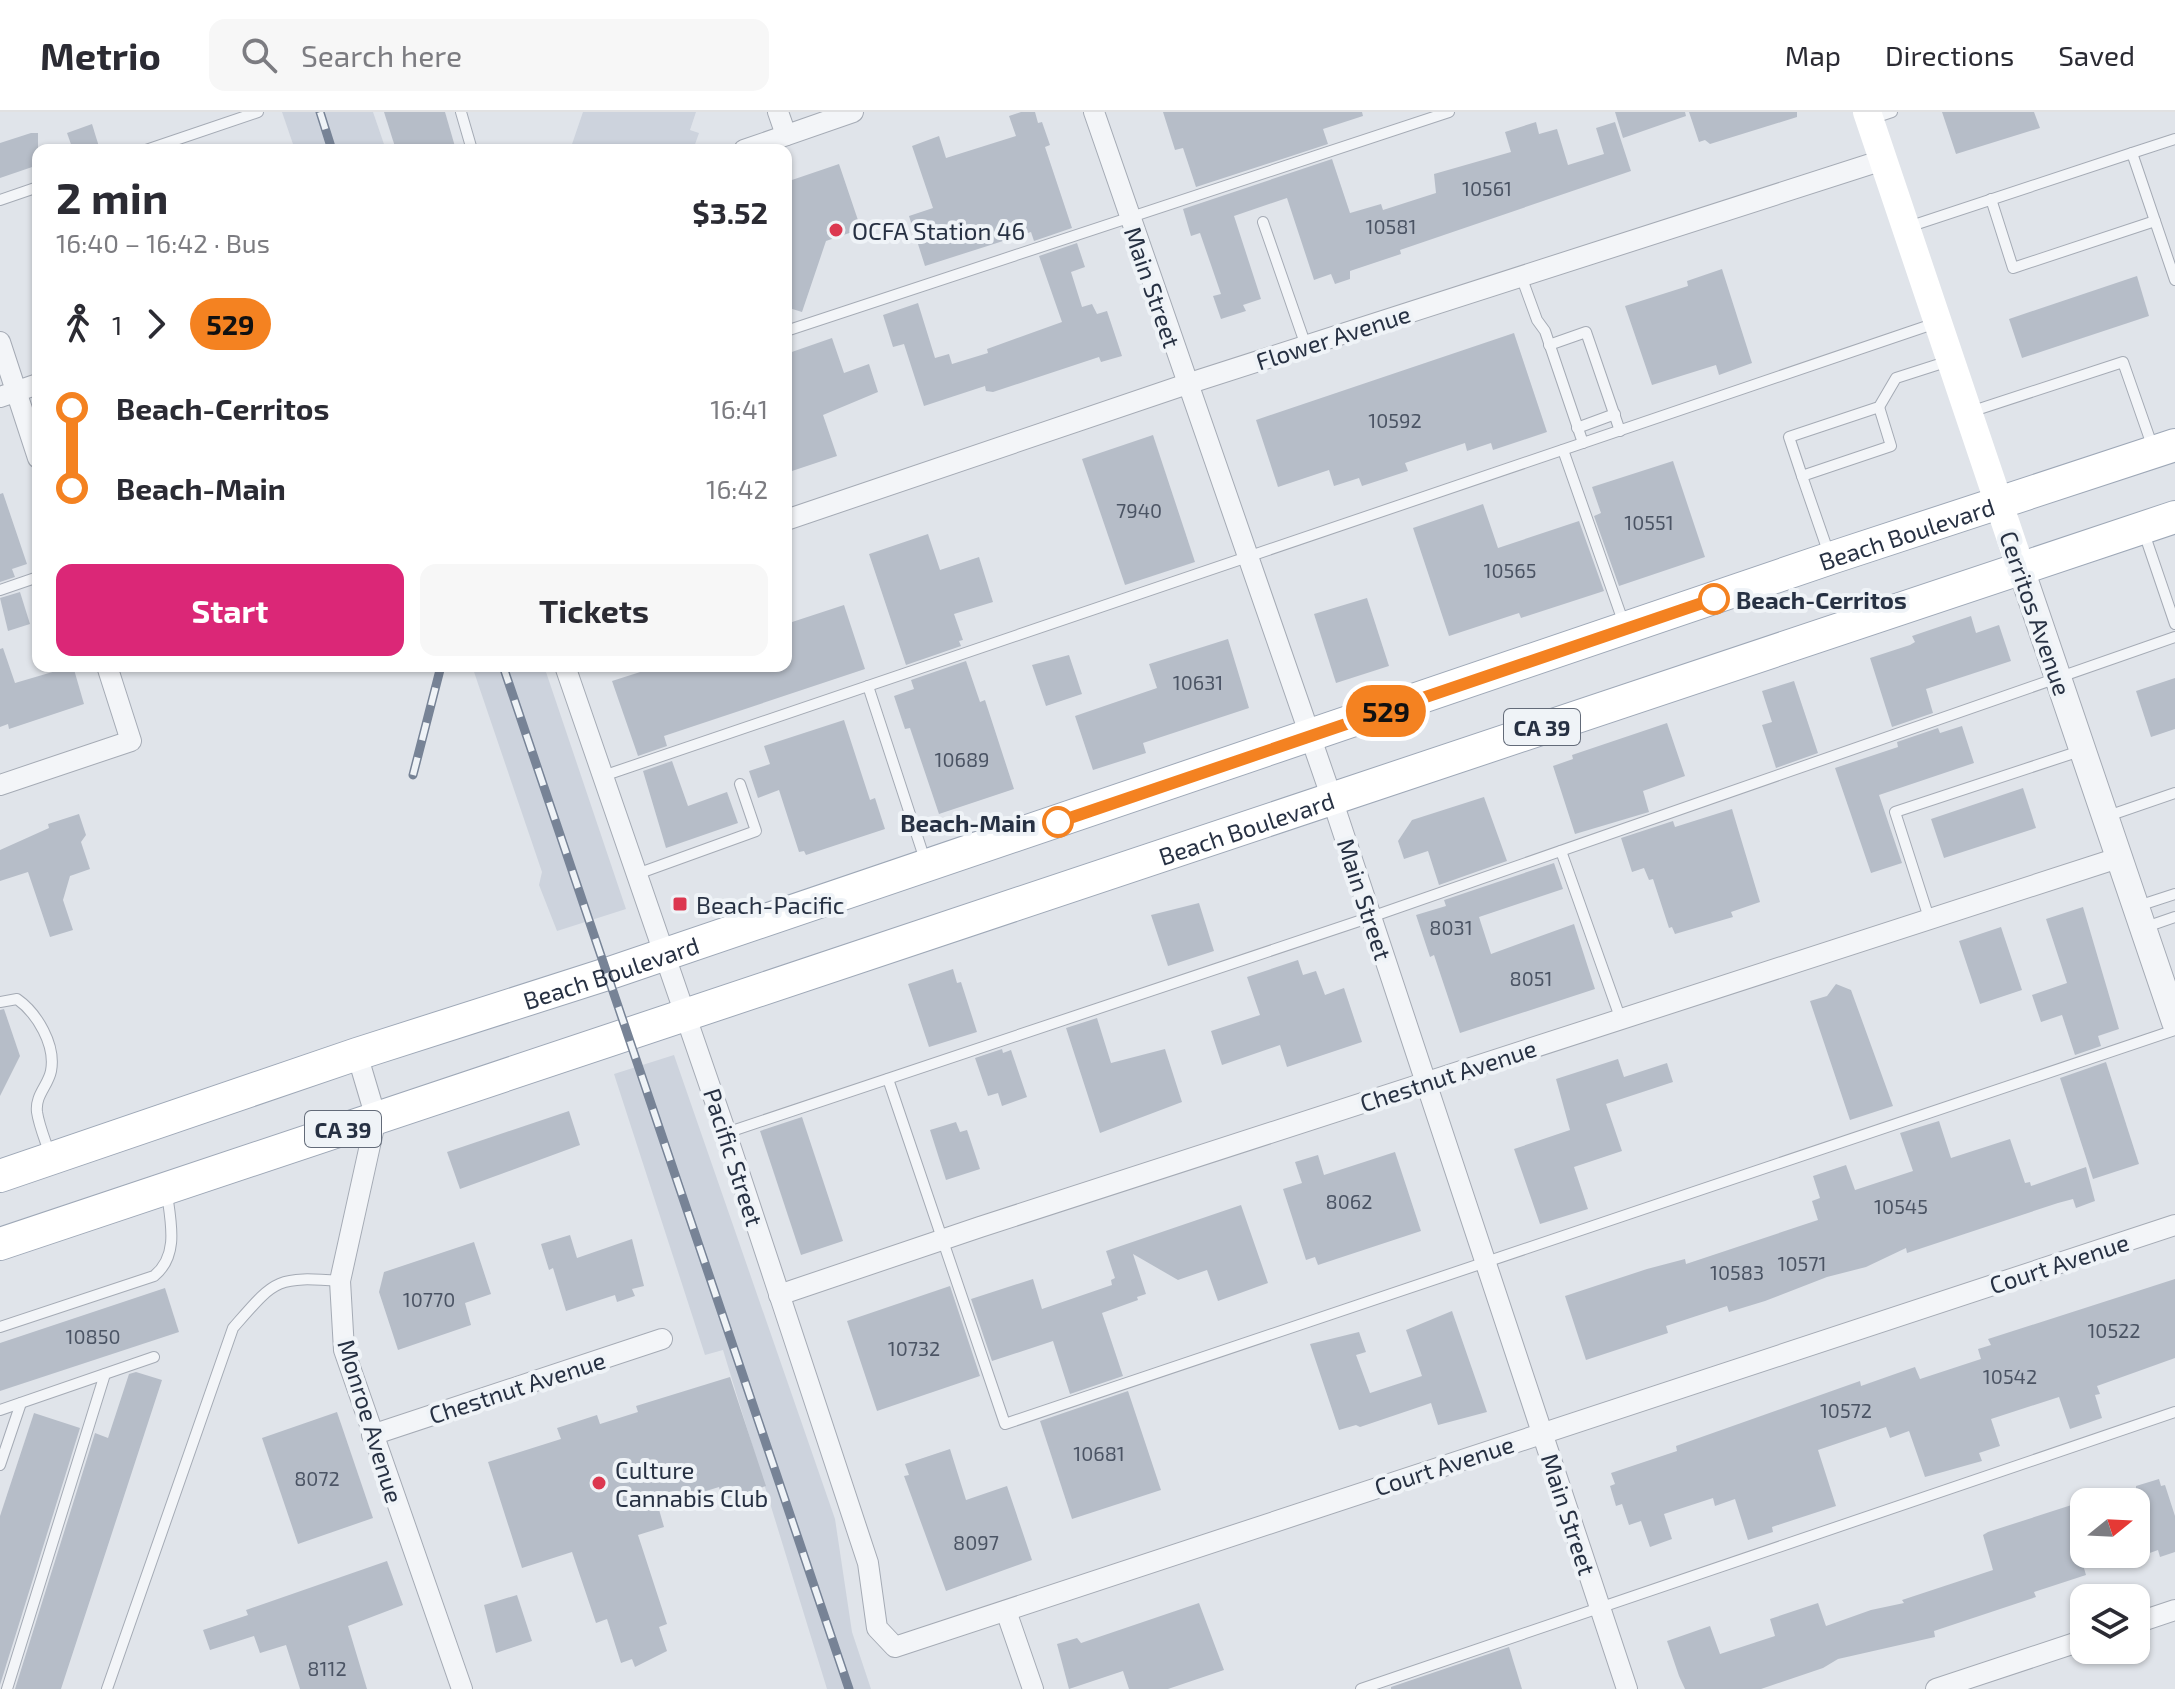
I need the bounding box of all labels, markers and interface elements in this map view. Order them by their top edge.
search box [209,19,769,91]
text: Metrio [40,32,161,78]
icon: search [237,33,281,77]
text: Search here [301,37,462,73]
text: Map [1785,38,1841,72]
text: Directions [1885,38,2014,72]
text: Saved [2058,38,2135,72]
text: 2 min [56,170,168,223]
house number: 10561 [1462,176,1512,200]
text: $3.52 [692,194,768,230]
house number: 10581 [1366,214,1416,238]
place label: OCFA Station 46 [852,216,1025,245]
marker: OCFA Station 46 [827,221,845,239]
street label: Main Street [1119,223,1187,351]
text: 16:40 – 16:42 · Bus [56,227,270,258]
street label: Flower Avenue [1252,298,1414,376]
icon: walk [56,302,100,346]
icon: forward [134,302,178,346]
text: 529 [206,307,255,341]
text: 1 [112,309,122,340]
text: Beach-Cerritos [116,390,329,426]
text: 16:41 [710,393,768,424]
house number: 10592 [1368,408,1422,432]
text: Beach-Main [116,470,286,506]
text: 16:42 [706,473,768,504]
street label: Beach Boulevard [1815,491,1998,576]
house number: 7940 [1116,498,1162,522]
house number: 10551 [1624,510,1674,534]
street label: Cerritos Avenue [1994,527,2078,699]
house number: 10565 [1484,558,1536,582]
button: Start [56,564,404,656]
button: Tickets [420,564,768,656]
marker: Beach-Cerritos [1699,584,1729,614]
place label: Beach-Cerritos [1736,585,1907,614]
house number: 10631 [1173,670,1223,694]
line badge: 529 [1340,685,1432,737]
text: 529 [1362,694,1410,728]
road number: CA 39 [1504,709,1580,745]
house number: 10689 [934,747,990,771]
street label: Beach Boulevard [1155,785,1338,870]
marker: Beach-Main [1043,807,1073,837]
place label: Beach-Main [900,808,1036,837]
street label: Main Street [1332,835,1398,963]
place label: Beach-Pacific [696,890,845,919]
marker: Beach-Pacific [671,895,689,913]
house number: 8031 [1429,915,1473,939]
street label: Beach Boulevard [519,929,702,1014]
house number: 8051 [1510,966,1552,990]
street label: Chestnut Avenue [1356,1033,1540,1117]
street label: Pacific Street [698,1084,770,1230]
road number: CA 39 [305,1111,381,1147]
house number: 8062 [1326,1189,1372,1213]
house number: 10545 [1874,1194,1928,1218]
street label: Court Avenue [1986,1227,2132,1299]
house number: 10571 [1778,1251,1826,1275]
house number: 10583 [1710,1260,1764,1284]
house number: 10770 [403,1287,455,1311]
house number: 10522 [2087,1318,2141,1342]
house number: 10850 [66,1324,120,1348]
street label: Monroe Avenue [332,1336,410,1506]
house number: 10732 [888,1336,940,1360]
street label: Chestnut Avenue [425,1345,609,1429]
house number: 10542 [1983,1364,2037,1388]
house number: 10572 [1820,1398,1872,1422]
street label: Court Avenue [1371,1429,1517,1501]
house number: 10681 [1073,1441,1125,1465]
street label: Main Street [1536,1450,1602,1578]
place label: Culture Cannabis Club [615,1455,768,1512]
house number: 8072 [294,1466,340,1490]
marker: Culture Cannabis Club [590,1474,608,1492]
north arrow [2070,1488,2150,1568]
map controls [2070,1488,2150,1664]
house number: 8097 [953,1530,999,1554]
button: layers [2070,1584,2150,1664]
house number: 8112 [307,1656,347,1680]

